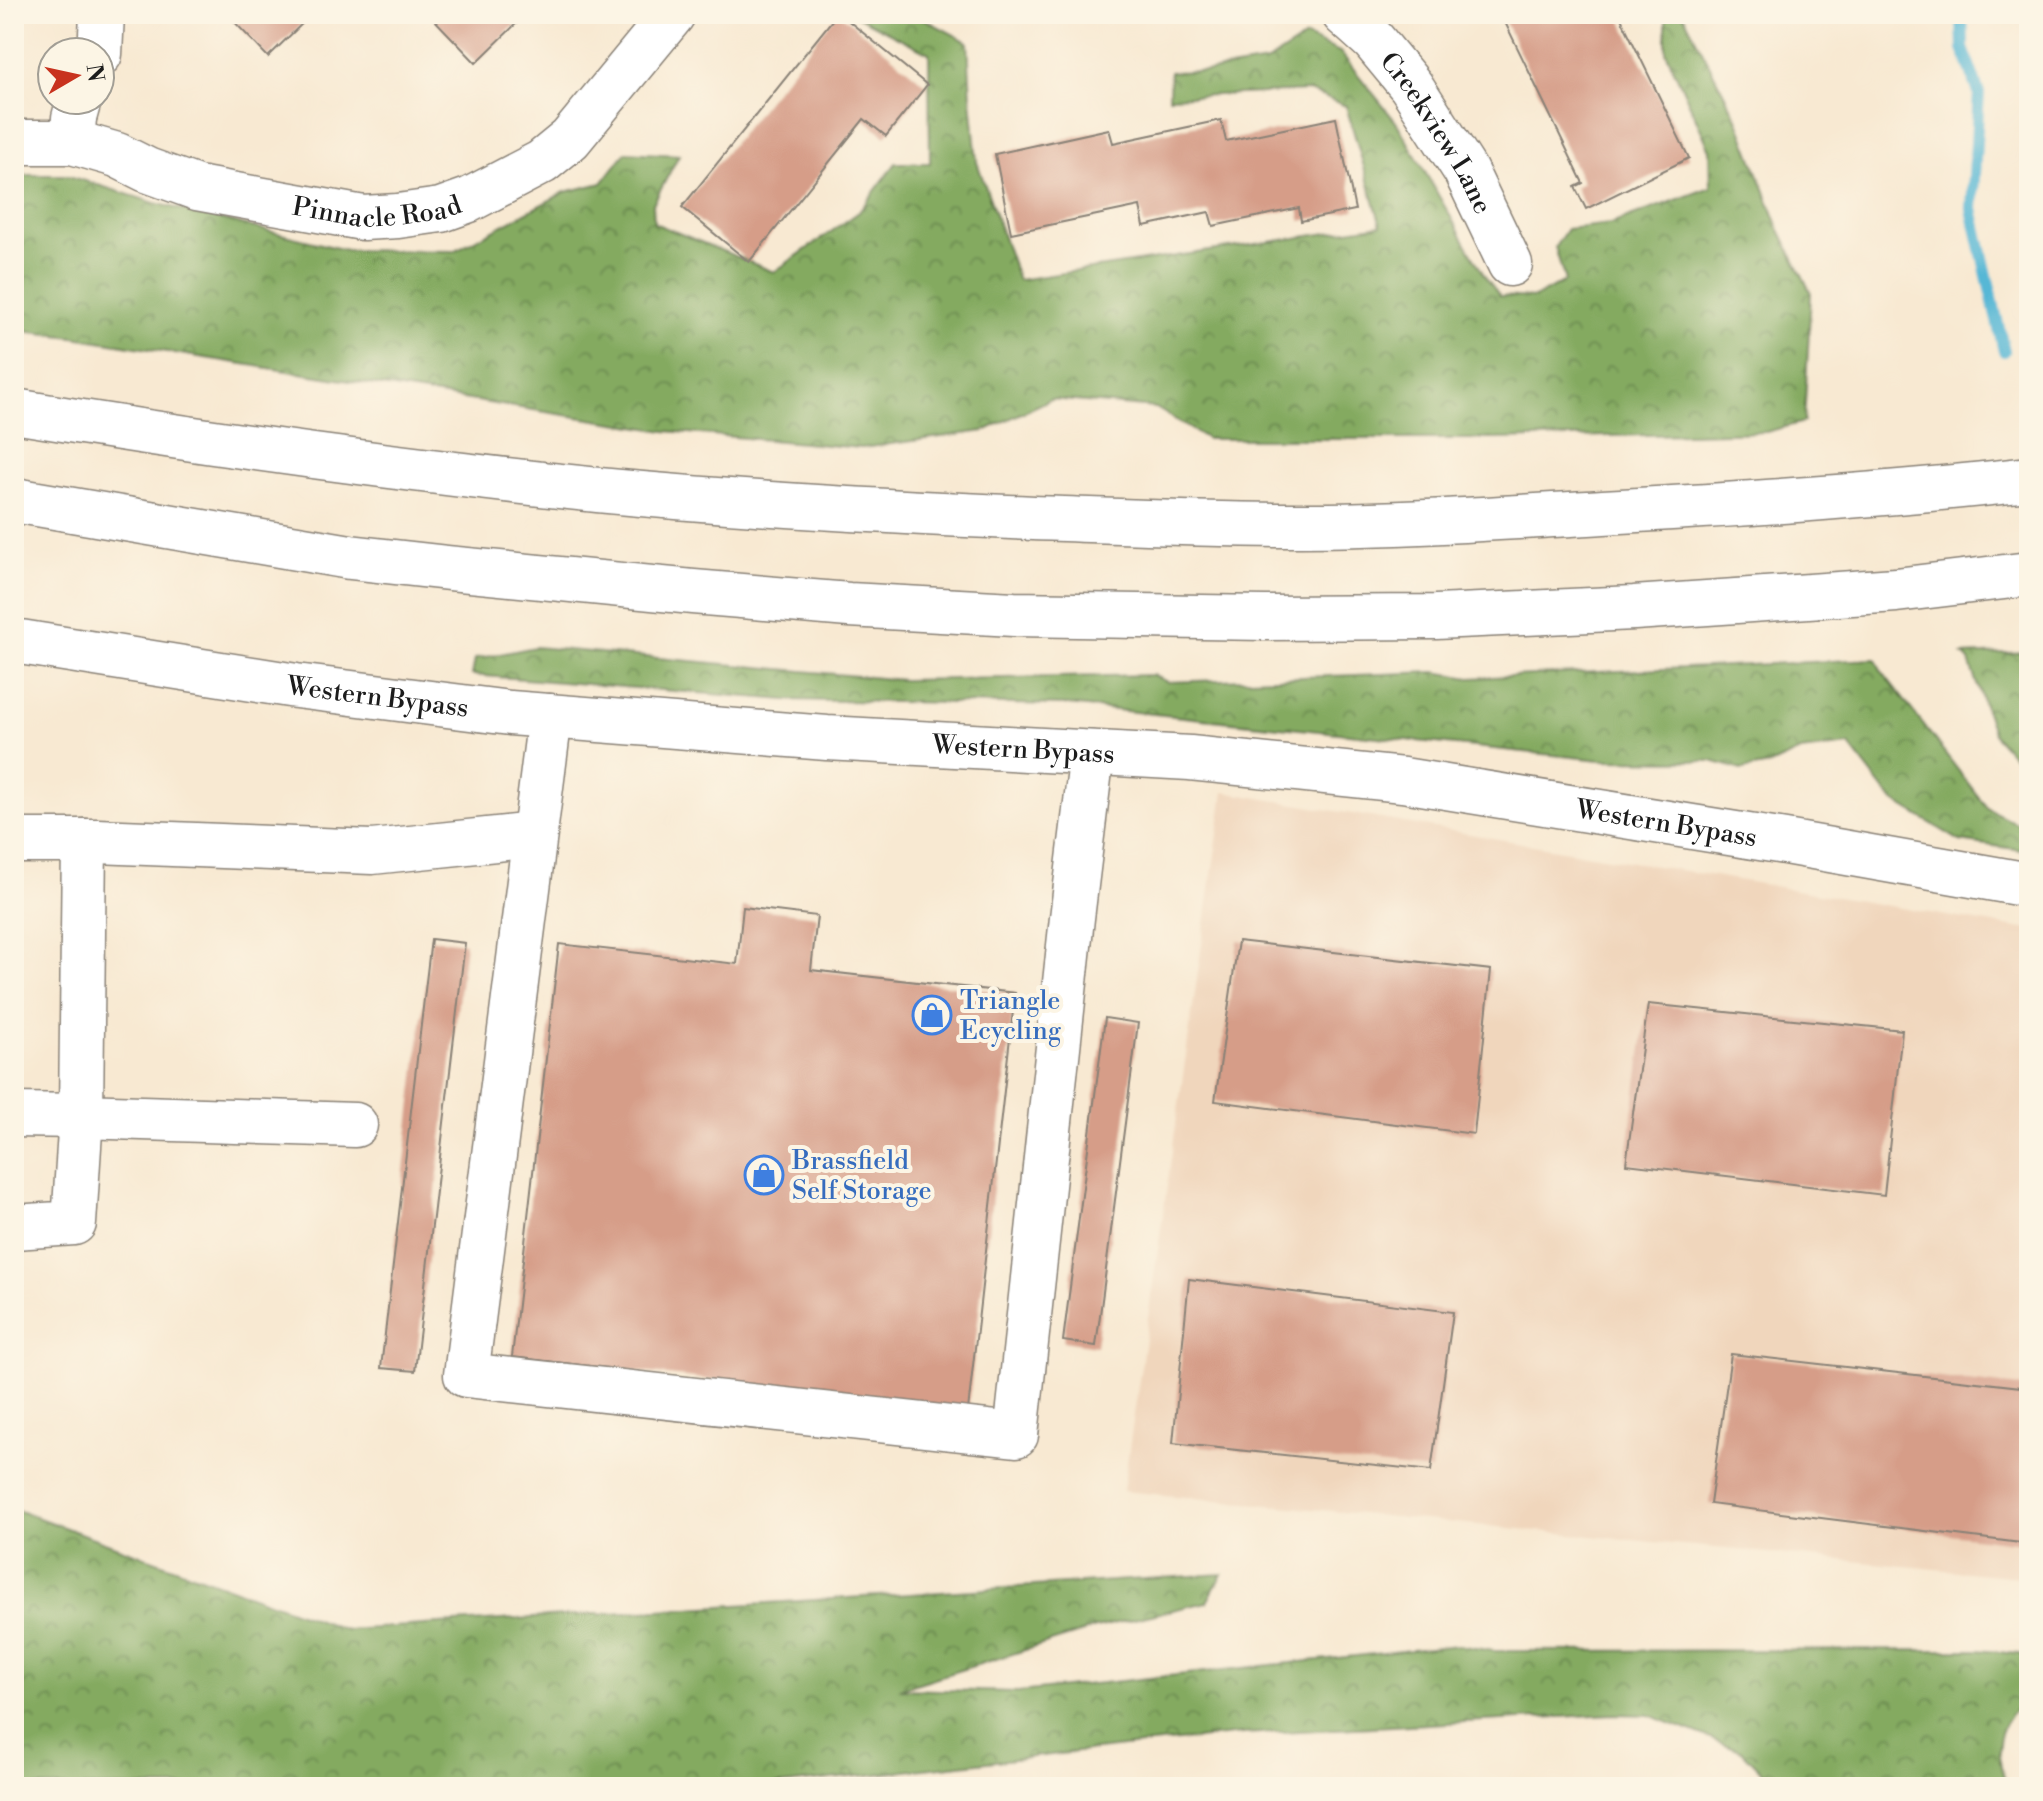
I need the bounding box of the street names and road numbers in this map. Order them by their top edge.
street label: Creekview Lane [1373,46,1499,219]
street label: Pinnacle Road [290,189,466,235]
street label: Western Bypass [284,670,470,725]
street label: Western Bypass [930,729,1115,771]
street label: Western Bypass [1573,793,1759,854]

